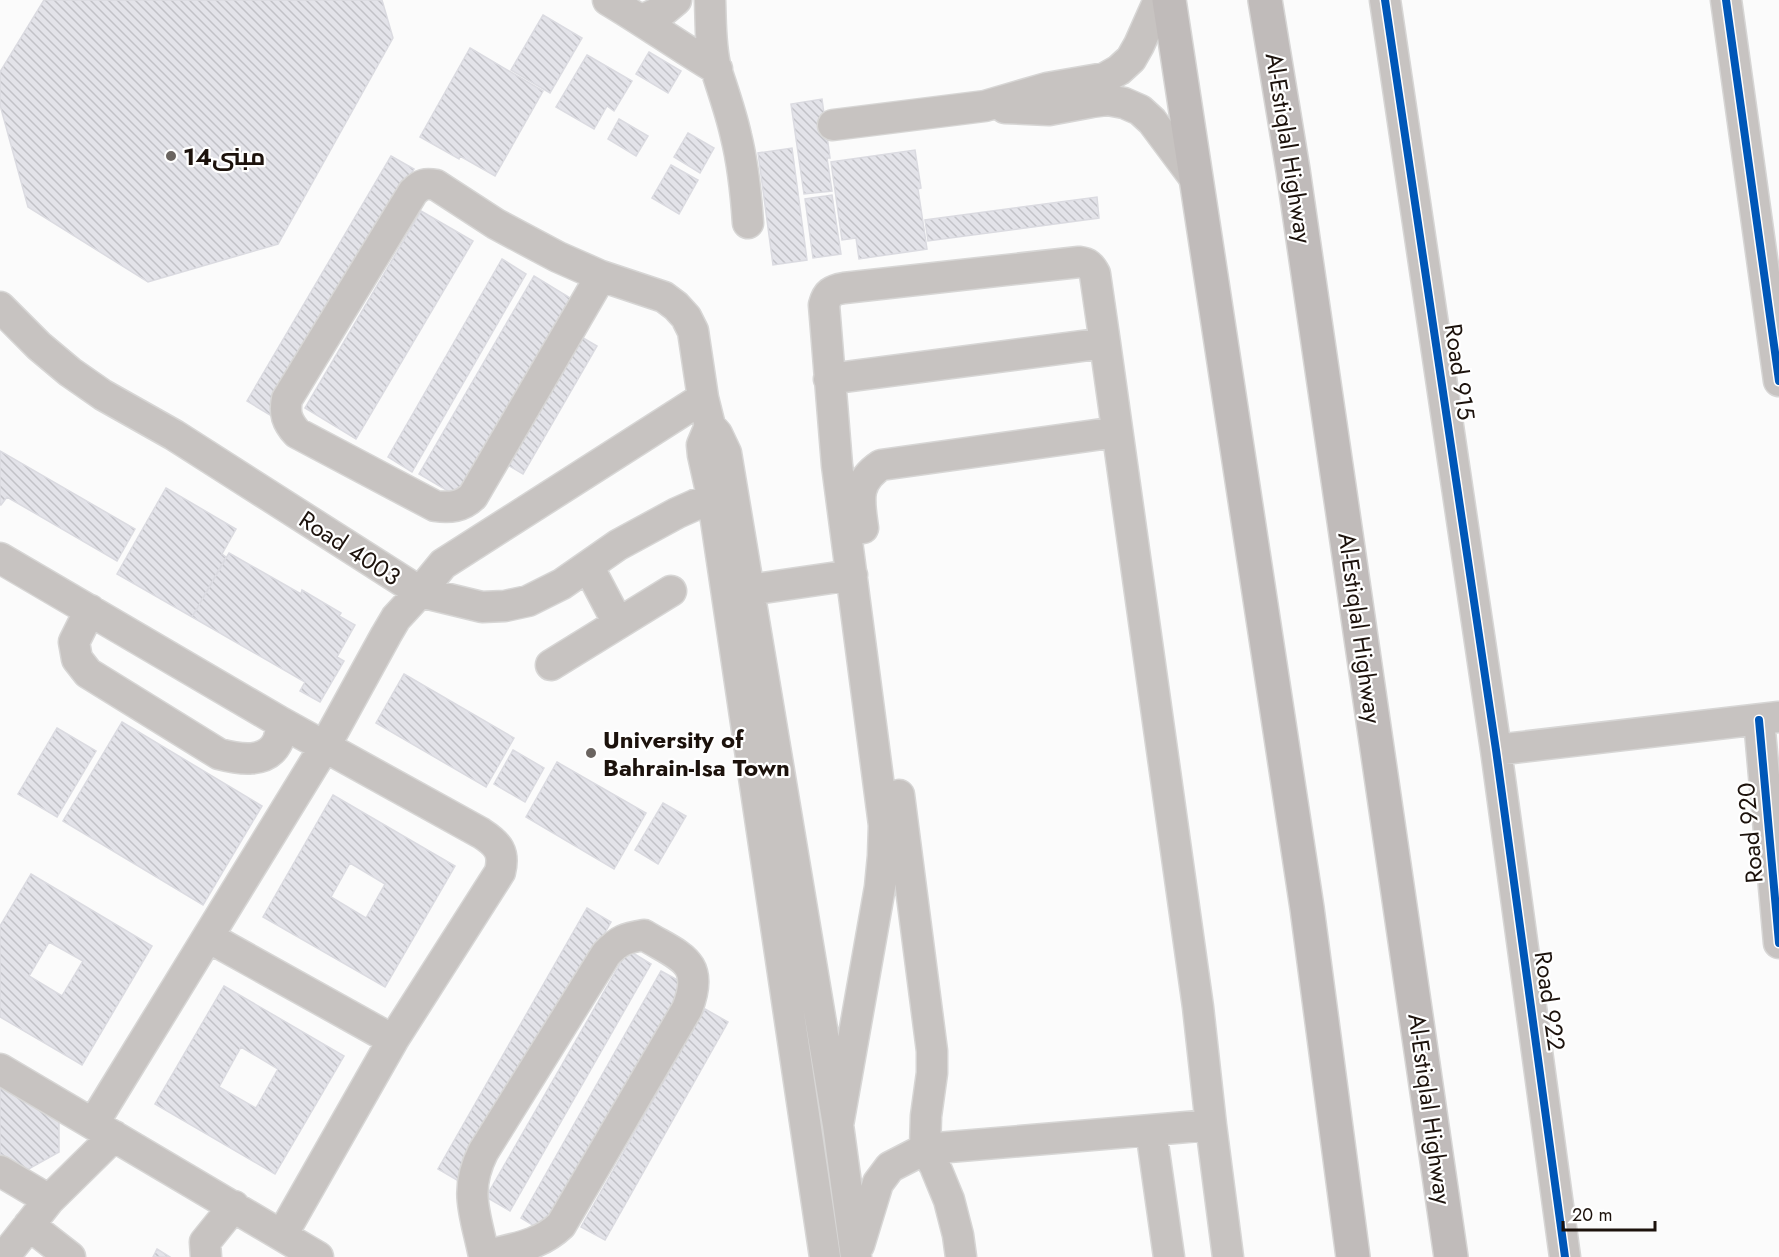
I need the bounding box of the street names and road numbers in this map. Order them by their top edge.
street label: Al-Estiqlal Highway [1257,50,1321,246]
street label: Road 915 [1436,321,1484,423]
street label: Road 4003 [292,502,408,594]
street label: Al-Estiqlal Highway [1329,530,1391,726]
street label: Road 920 [1728,781,1772,885]
street label: Road 922 [1526,949,1574,1053]
street label: Al-Estiqlal Highway [1399,1011,1461,1207]

